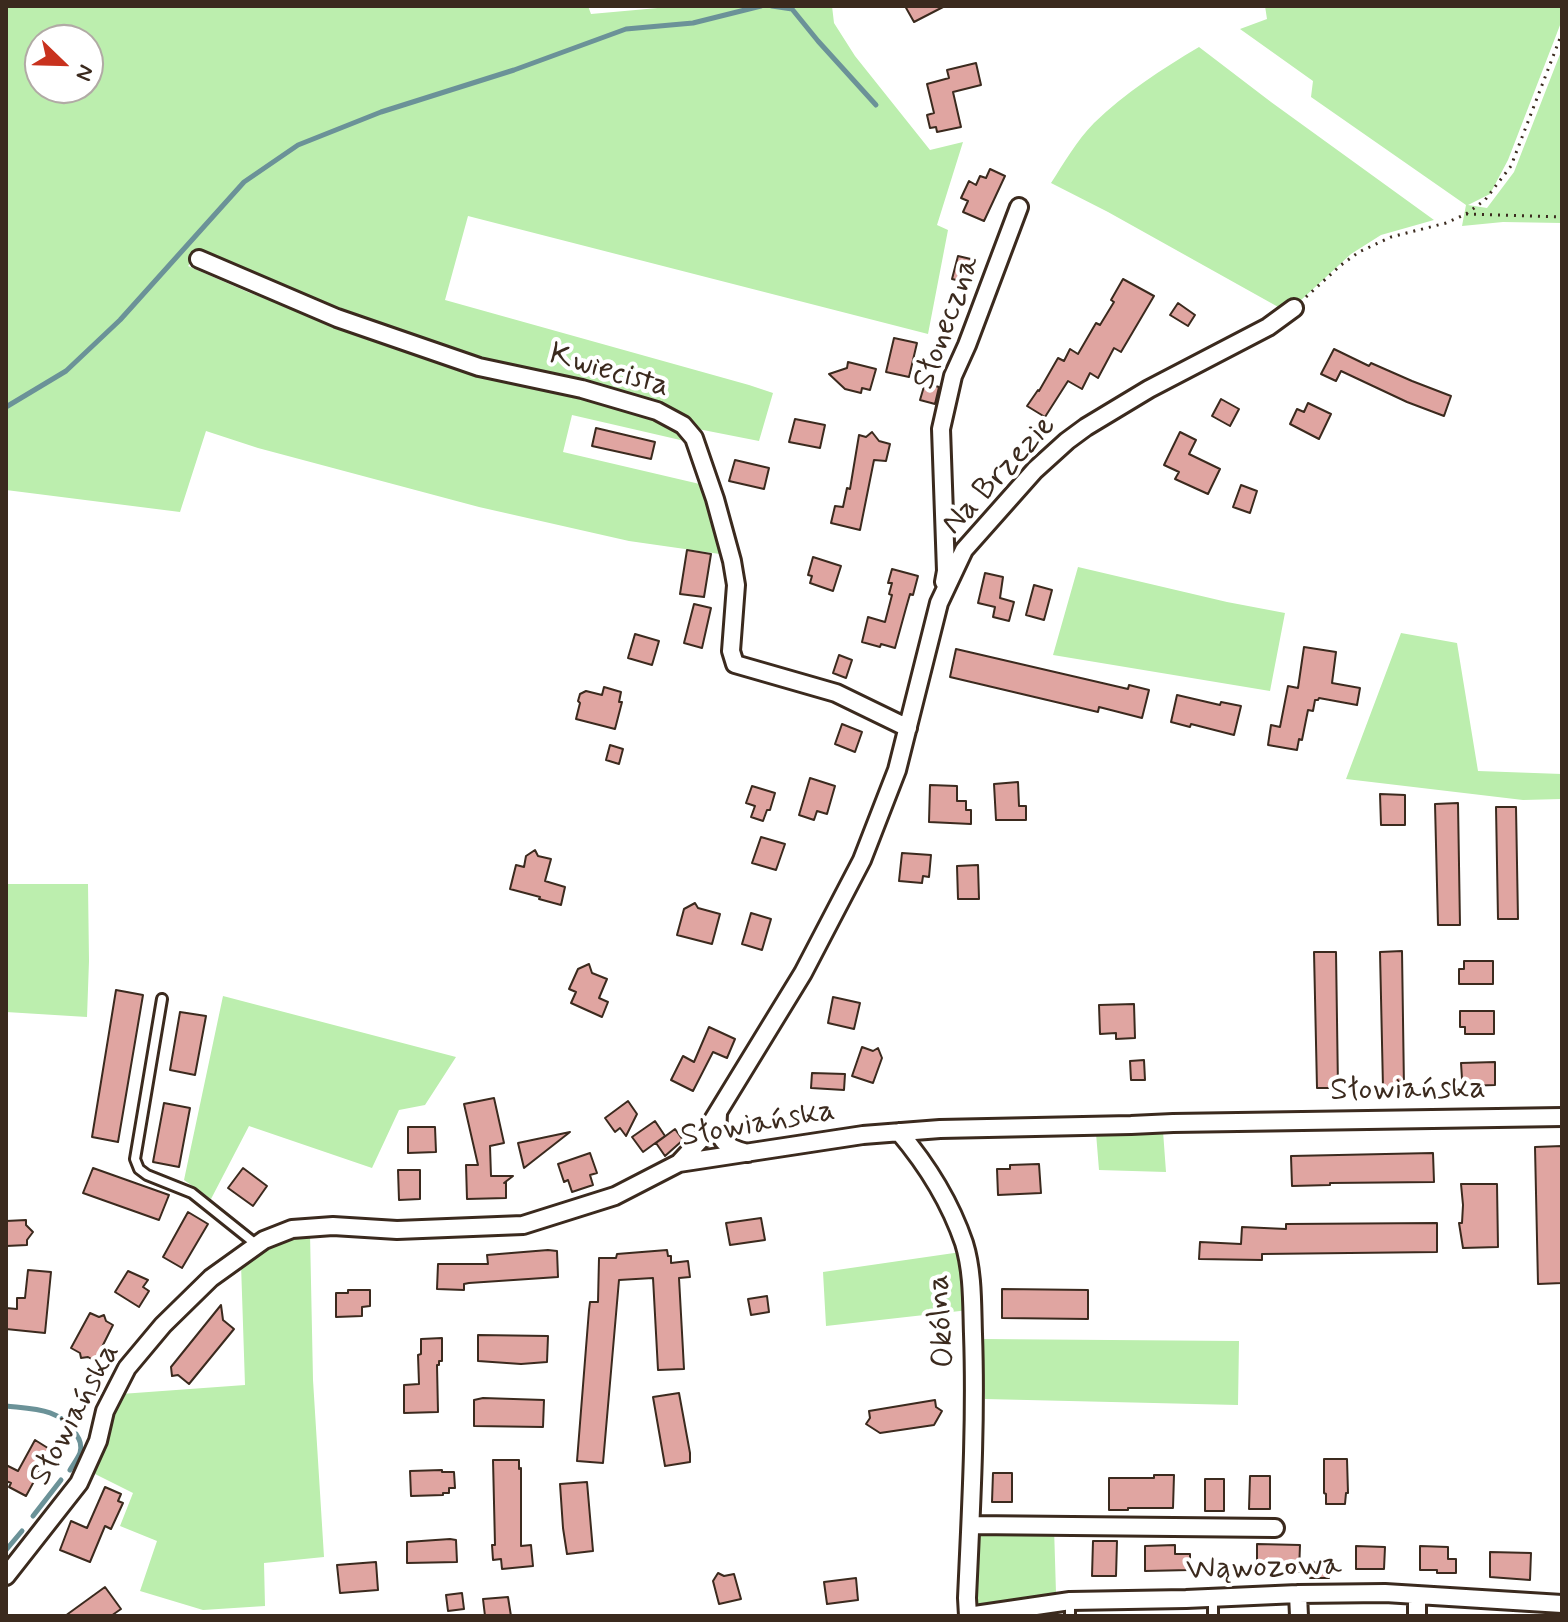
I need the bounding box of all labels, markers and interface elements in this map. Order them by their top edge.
north arrow [24,24,104,104]
text: N [69,60,100,85]
street label: Słoneczna [906,251,990,395]
street label: Kwiecista [545,337,673,407]
street label: Na Brzezie [935,408,1065,544]
street label: Słowiańska [1330,1070,1486,1112]
street label: Słowiańska [678,1093,838,1157]
street label: Okólna [921,1273,965,1369]
street label: Słowiańska [22,1337,130,1493]
street label: Wąwozowa [1186,1547,1342,1591]

